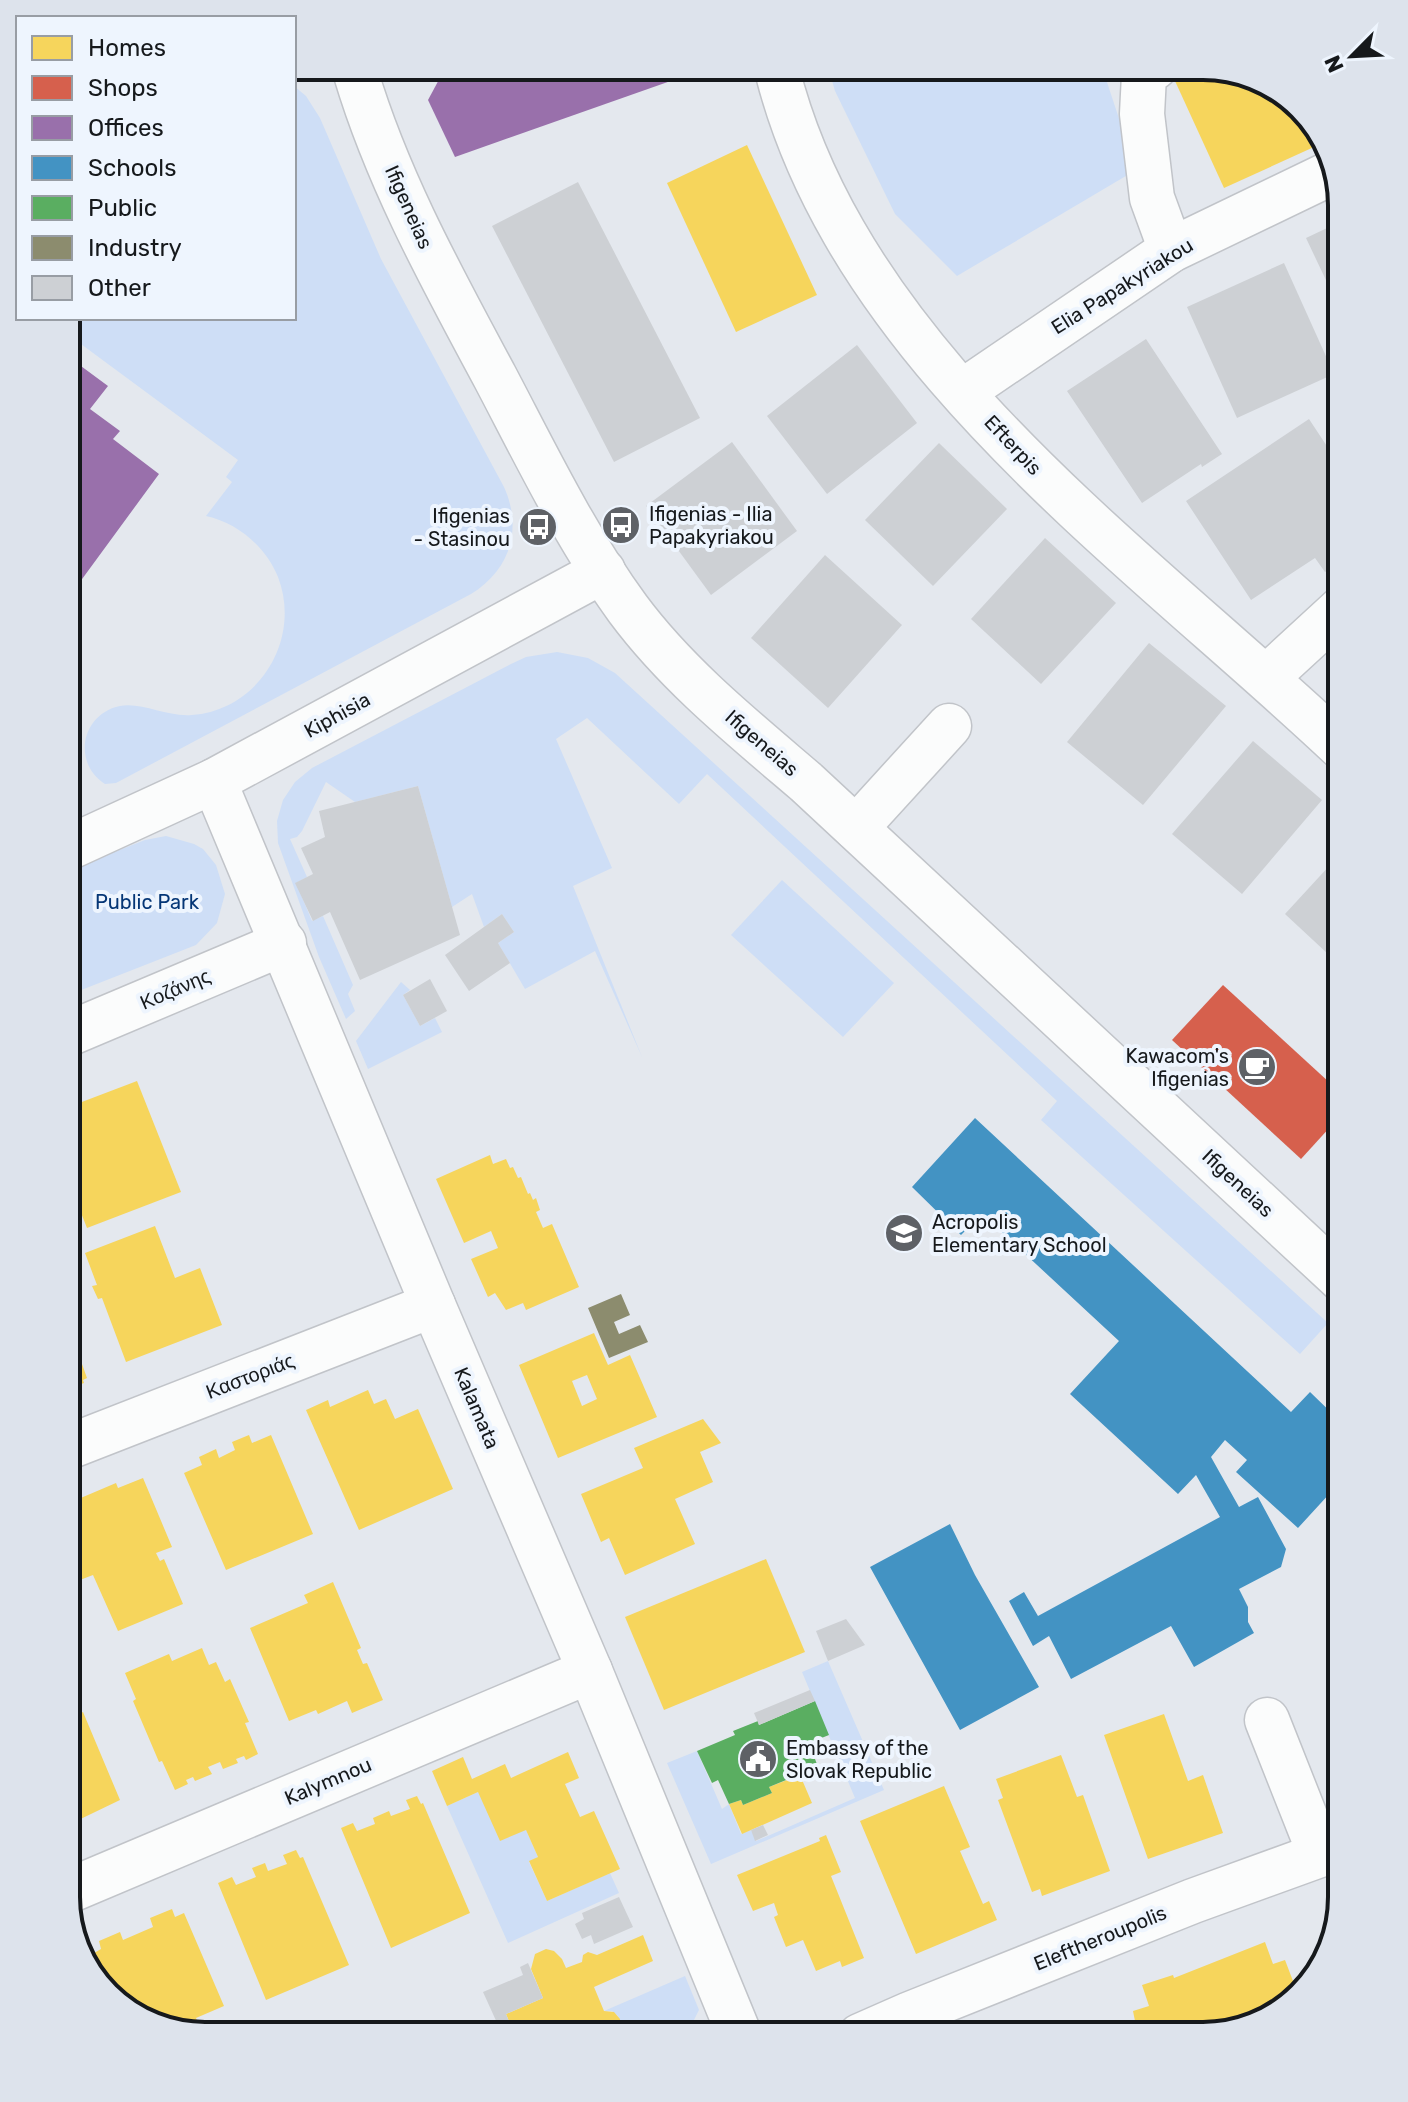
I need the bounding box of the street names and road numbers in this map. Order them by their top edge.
street label: Ifigeneias [380,161,438,253]
street label: Elia Papakyriakou [1047,233,1197,339]
street label: Efterpis [979,410,1047,480]
street label: Kiphisia [300,687,374,743]
street label: Ifigeneias [721,705,803,781]
street label: Κοζάνης [136,963,214,1015]
street label: Ifigeneias [1197,1144,1279,1222]
street label: Καστοριάς [202,1348,298,1404]
street label: Kalamata [449,1364,505,1452]
street label: Kalymnou [281,1752,375,1810]
street label: Eleftheroupolis [1030,1900,1170,1976]

